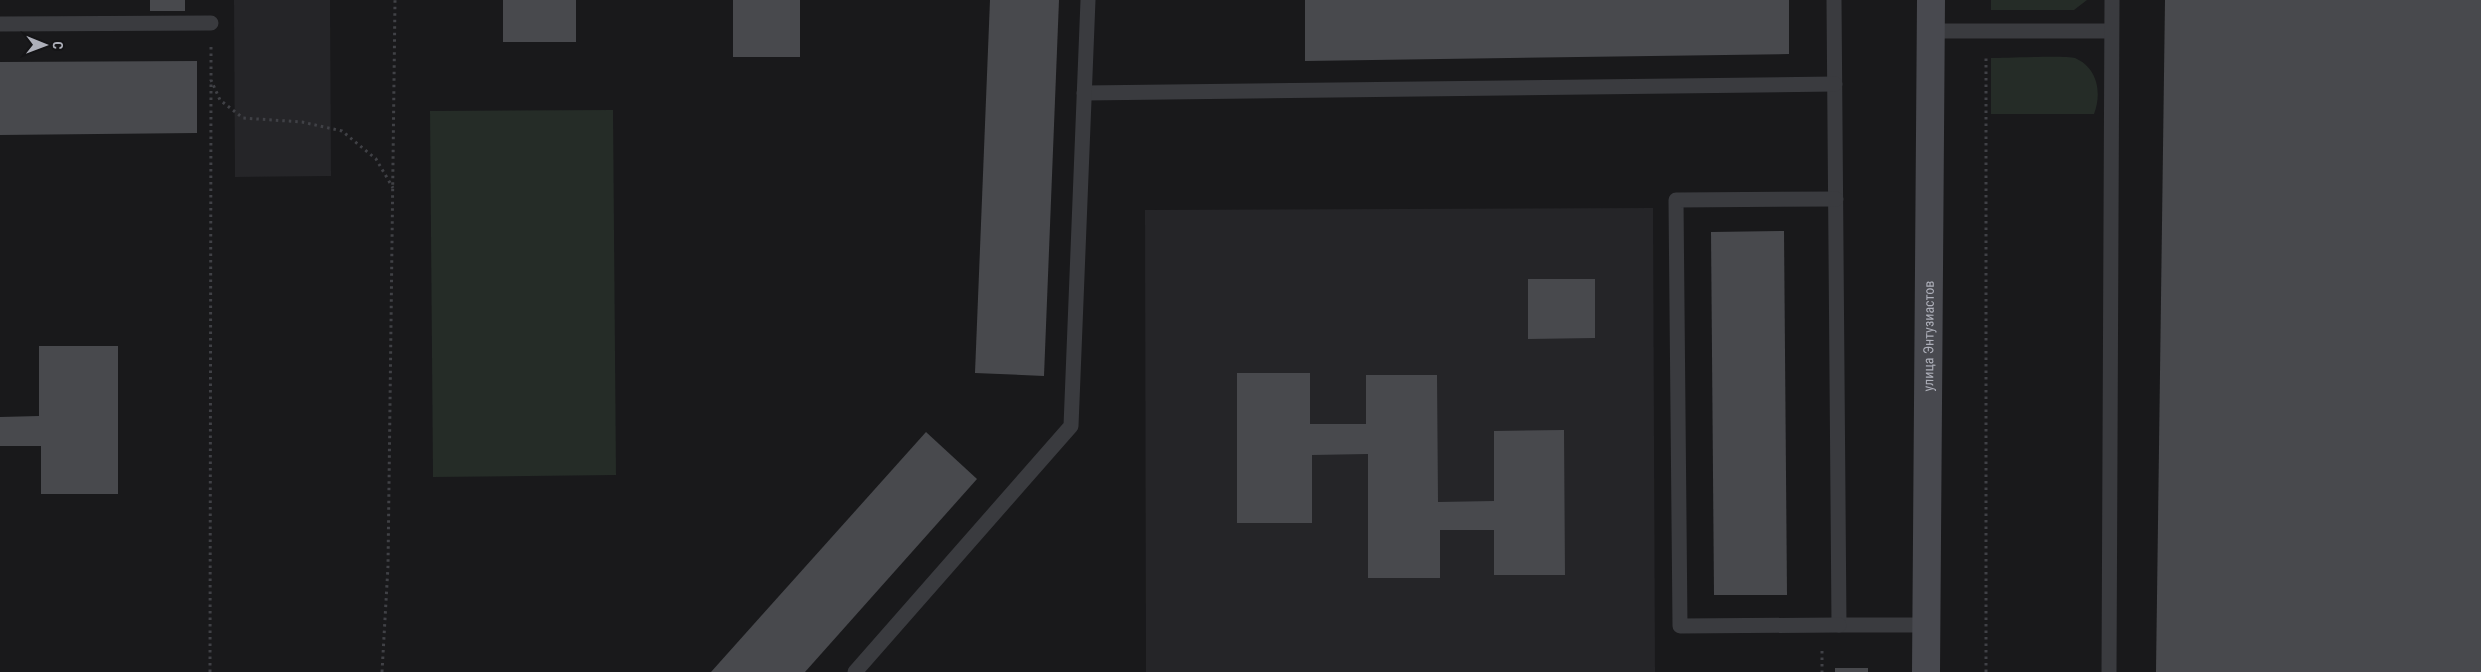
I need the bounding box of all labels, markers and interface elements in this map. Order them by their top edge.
north arrow [20,20,70,70]
text: С [50,41,66,49]
street label: улица Энтузиастов [1920,281,1937,391]

